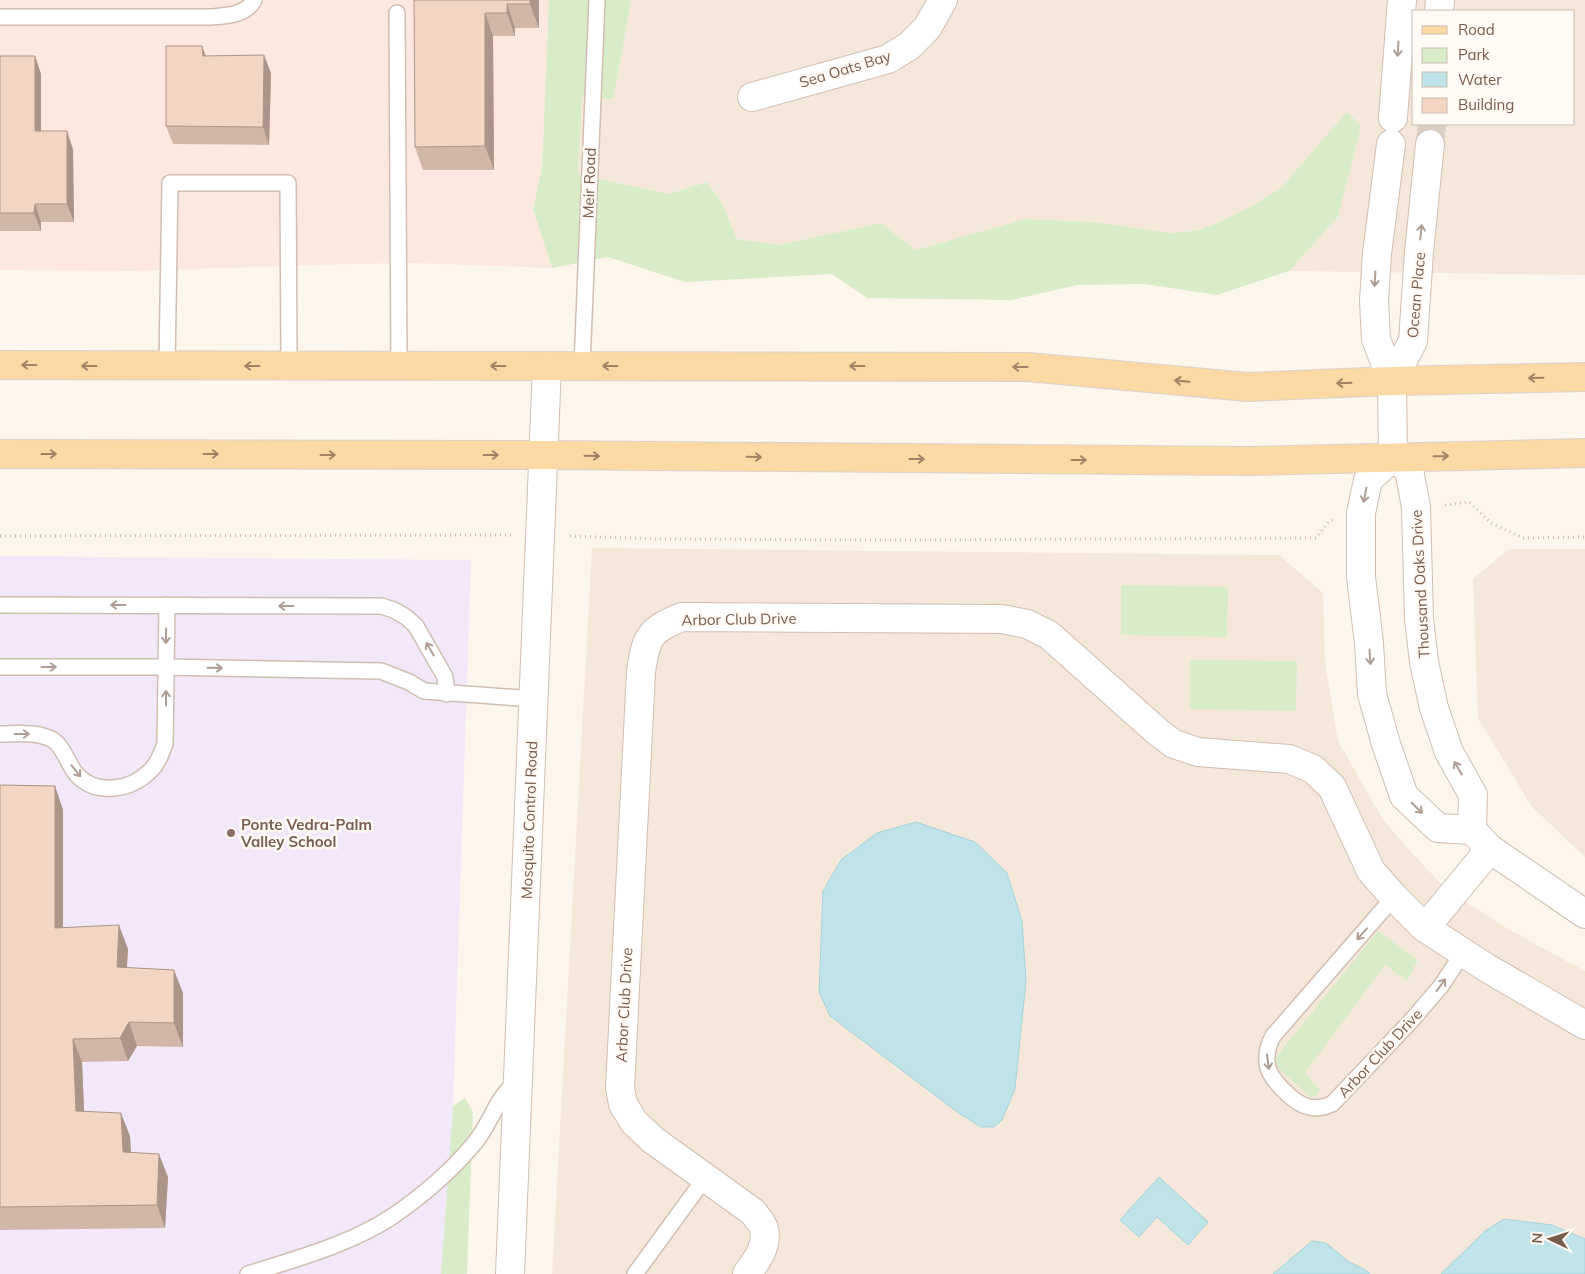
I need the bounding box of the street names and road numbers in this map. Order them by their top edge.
street label: Sea Oats Bay [797,46,893,92]
street label: Meir Road [578,147,600,219]
street label: Ocean Place [1403,251,1429,339]
street label: Thousand Oaks Drive [1407,509,1433,659]
street label: Arbor Club Drive [681,608,797,630]
street label: Mosquito Control Road [517,741,541,899]
street label: Arbor Club Drive [612,947,636,1063]
street label: Arbor Club Drive [1334,1004,1426,1102]

